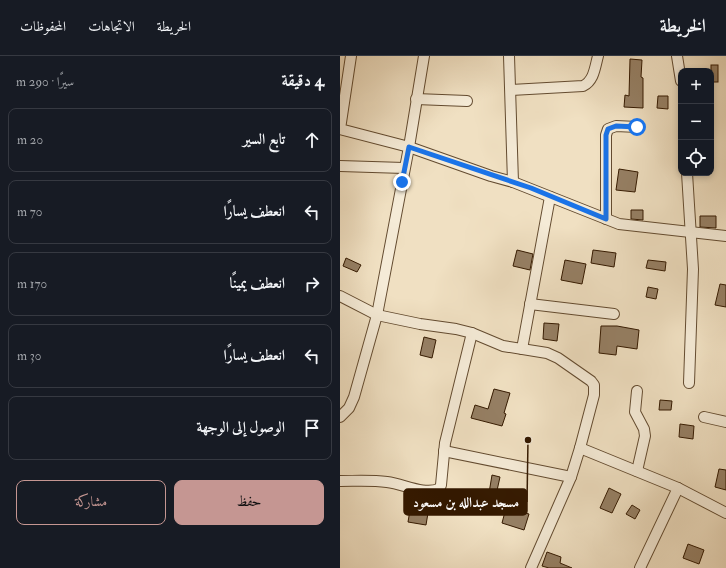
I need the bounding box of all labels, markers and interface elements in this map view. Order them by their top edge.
text: الخريطة [660,14,706,38]
text: المحفوظات [20,18,66,35]
text: الاتجاهات [88,18,135,35]
text: الخريطة [157,18,191,35]
map controls [678,68,714,176]
button: + [678,68,714,104]
text: 4 دقيقة [282,70,324,91]
text: سيرًا · 290 m [16,74,74,90]
button: − [678,104,714,140]
route start [628,118,646,136]
icon: ahead [301,129,323,151]
text: تابع السير [243,130,285,149]
text: 20 m [17,132,43,148]
button: locate [678,140,714,176]
route end [393,173,411,191]
icon: left [301,201,323,223]
text: انعطف يسارًا [224,202,285,221]
text: 70 m [17,204,42,220]
icon: right [301,273,323,295]
text: انعطف يمينًا [230,274,285,293]
text: 170 m [17,276,47,292]
icon: left [301,345,323,367]
text: انعطف يسارًا [224,346,285,365]
text: 30 m [17,348,42,364]
icon: arrive [301,417,323,439]
text: الوصول إلى الوجهة [197,418,285,437]
button: مشاركة [16,480,166,525]
button: حفظ [174,480,324,525]
callout: مسجد عبدالله بن مسعود [404,489,527,515]
text: مسجد عبدالله بن مسعود [413,494,519,511]

